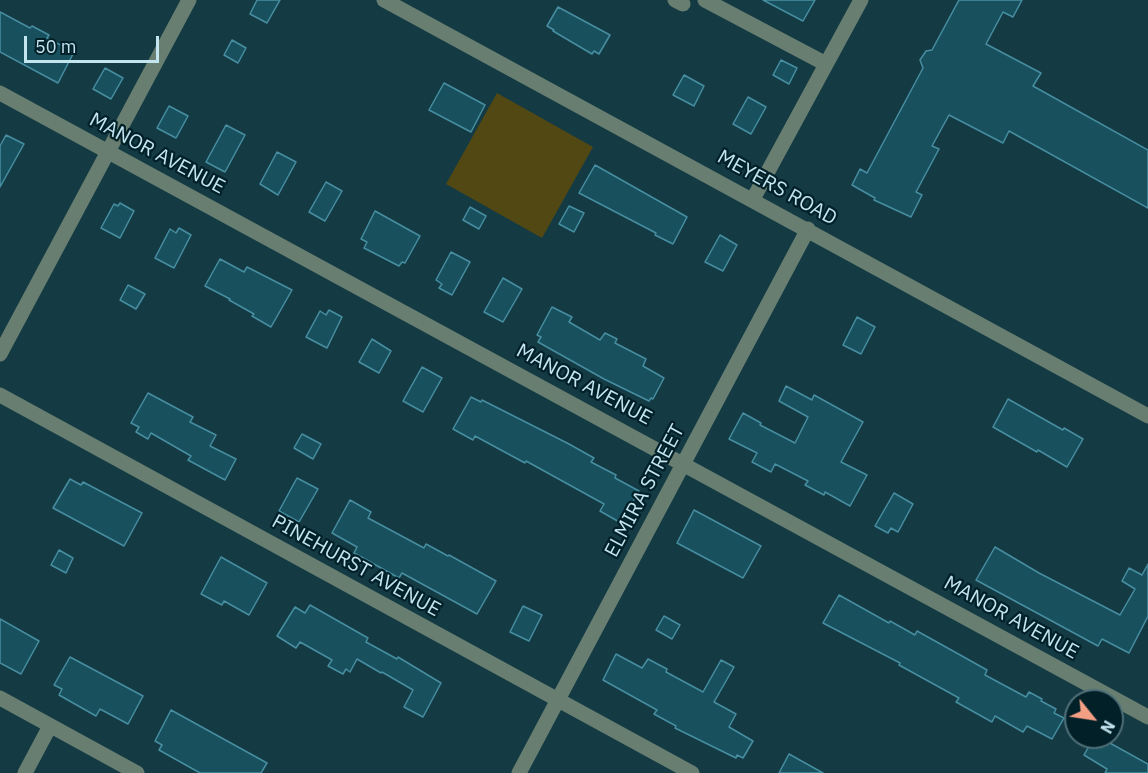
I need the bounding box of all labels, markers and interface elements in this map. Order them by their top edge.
scale bar [27,24,162,62]
text: 50 m [35,35,77,58]
street label: MANOR AVENUE [85,108,229,200]
street label: MEYERS ROAD [713,145,841,231]
street label: MANOR AVENUE [512,339,656,431]
street label: ELMIRA STREET [600,421,690,561]
street label: PINEHURST AVENUE [267,510,445,622]
street label: MANOR AVENUE [940,571,1082,665]
north arrow [1064,689,1124,749]
text: N [1096,717,1119,737]

